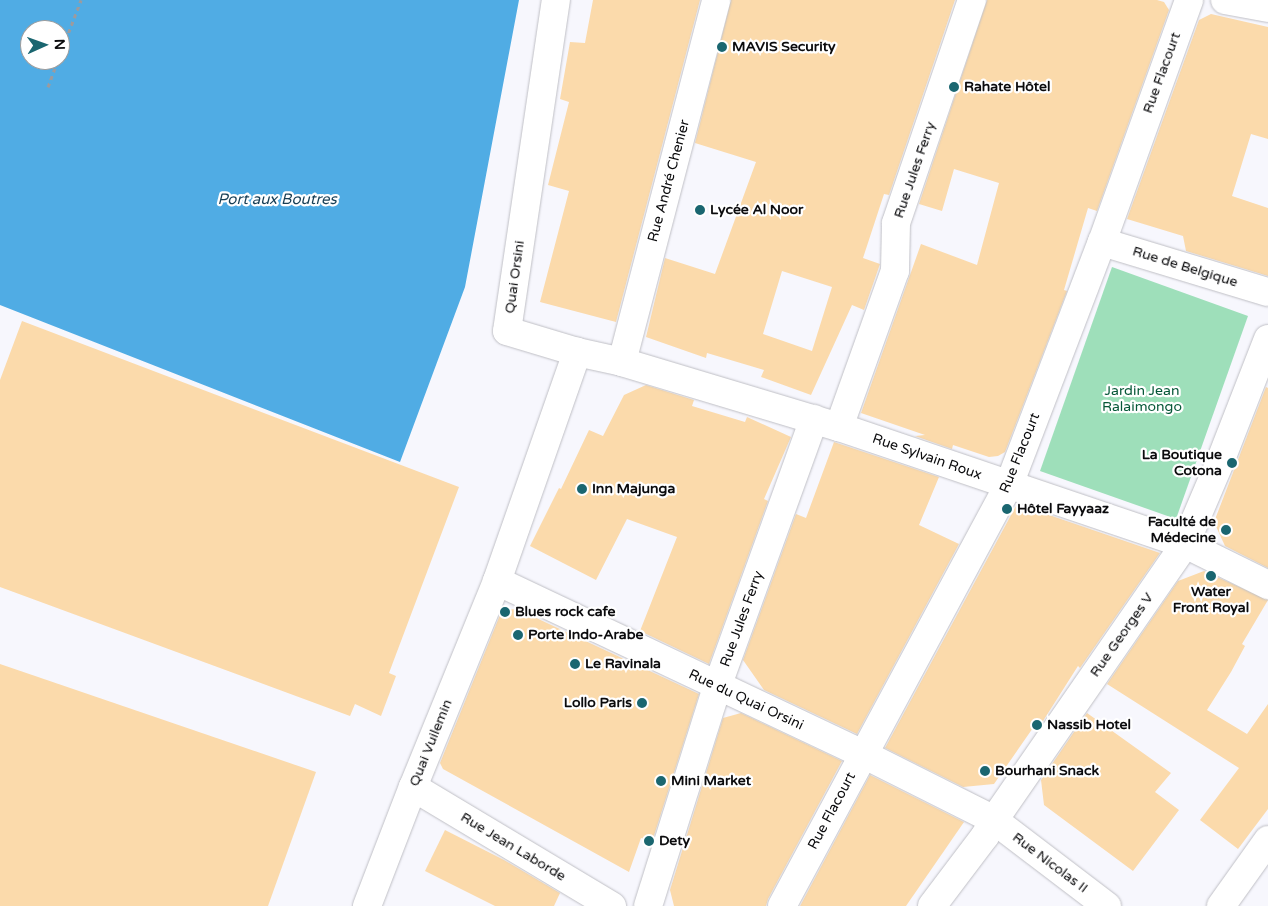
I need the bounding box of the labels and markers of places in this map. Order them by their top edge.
place label: MAVIS Security [732,39,836,55]
marker: MAVIS Security [716,41,728,53]
place label: Rahate Hôtel [964,79,1050,95]
marker: Rahate Hôtel [948,81,960,93]
place label: Lycée Al Noor [710,202,803,218]
marker: Lycée Al Noor [694,204,706,216]
place label: La Boutique Cotona [1142,447,1222,480]
marker: La Boutique Cotona [1226,457,1238,469]
place label: Inn Majunga [592,481,675,497]
marker: Inn Majunga [576,483,588,495]
place label: Hôtel Fayyaaz [1017,501,1109,517]
marker: Hôtel Fayyaaz [1001,503,1013,515]
place label: Faculté de Médecine [1148,514,1216,546]
marker: Faculté de Médecine [1220,524,1232,536]
marker: Water Front Royal [1205,570,1217,582]
place label: Water Front Royal [1173,584,1249,616]
place label: Blues rock cafe [515,604,615,620]
marker: Blues rock cafe [499,606,511,618]
place label: Porte Indo-Arabe [528,627,643,643]
marker: Porte Indo-Arabe [512,629,524,641]
place label: Le Ravinala [585,656,661,672]
marker: Le Ravinala [569,658,581,670]
place label: Lollo Paris [564,695,632,711]
marker: Lollo Paris [636,697,648,709]
place label: Nassib Hotel [1047,717,1131,733]
marker: Nassib Hotel [1031,719,1043,731]
place label: Bourhani Snack [995,763,1099,779]
marker: Bourhani Snack [979,765,991,777]
place label: Mini Market [671,773,751,789]
marker: Mini Market [655,775,667,787]
place label: Dety [659,833,690,849]
marker: Dety [643,835,655,847]

